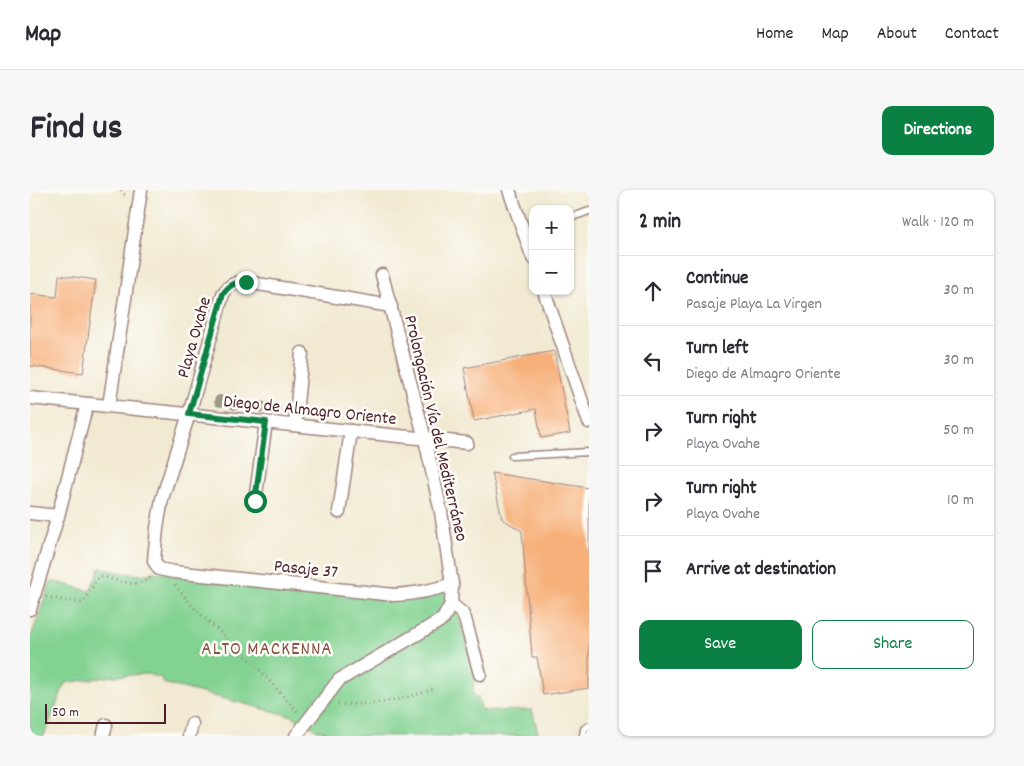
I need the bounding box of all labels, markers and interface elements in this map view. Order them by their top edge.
text: Map [25,18,61,52]
text: Home [756,22,793,47]
text: Map [821,22,849,47]
text: About [877,22,917,47]
text: Contact [945,22,999,47]
text: Find us [30,105,122,155]
button: Directions [882,106,994,155]
map controls [529,205,574,295]
button: + [529,205,574,250]
text: 2 min [639,208,681,238]
text: Walk · 120 m [902,211,974,234]
button: − [529,250,574,295]
text: Continue [686,266,748,293]
route end [235,271,258,294]
icon: ahead [639,277,667,305]
text: 30 m [944,279,974,302]
text: Pasaje Playa La Virgen [686,293,822,316]
street label: Playa Ovahe [172,294,219,381]
street label: Prolongación Vía del Mediterráneo [396,313,473,544]
text: Turn left [686,336,749,363]
icon: left [639,347,667,375]
text: 30 m [944,349,974,372]
text: Diego de Almagro Oriente [686,363,840,386]
street label: Diego de Almagro Oriente [222,390,398,433]
text: Turn right [686,406,757,433]
icon: right [639,417,667,445]
text: 50 m [943,419,974,442]
text: Playa Ovahe [686,433,760,456]
text: Turn right [686,476,757,503]
icon: right [639,487,667,515]
text: 10 m [947,489,974,512]
route start [244,490,267,513]
text: Playa Ovahe [686,503,760,526]
street label: Pasaje 37 [272,555,339,586]
icon: arrive [639,557,667,585]
text: Arrive at destination [686,557,836,584]
button: Save [639,620,802,669]
button: Share [812,620,974,669]
district label: ALTO MACKENNA [201,637,333,664]
scale bar [45,701,166,724]
text: 50 m [52,703,79,723]

